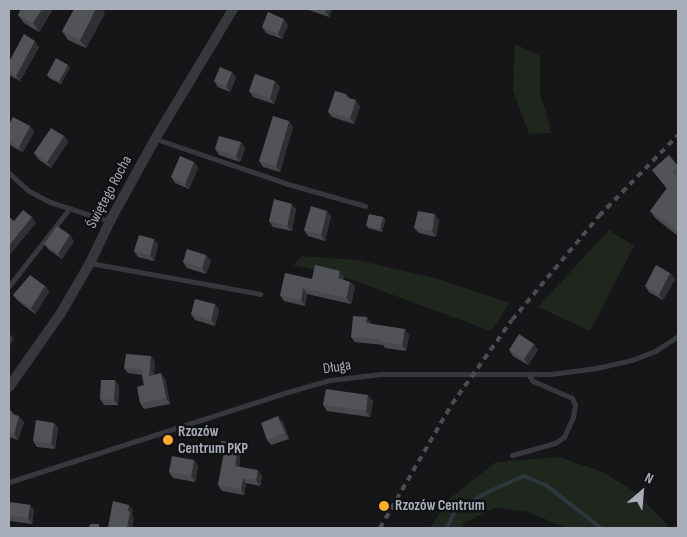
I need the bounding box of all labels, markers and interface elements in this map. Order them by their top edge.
street label: Świętego Rocha [82,153,136,231]
street label: Długa [322,356,352,378]
place label: Rzozów Centrum PKP [178,422,248,457]
marker: Rzozów Centrum PKP [162,434,174,446]
north arrow [617,467,667,517]
text: N [642,469,656,487]
place label: Rzozów Centrum [395,497,485,515]
marker: Rzozów Centrum [377,499,391,513]

